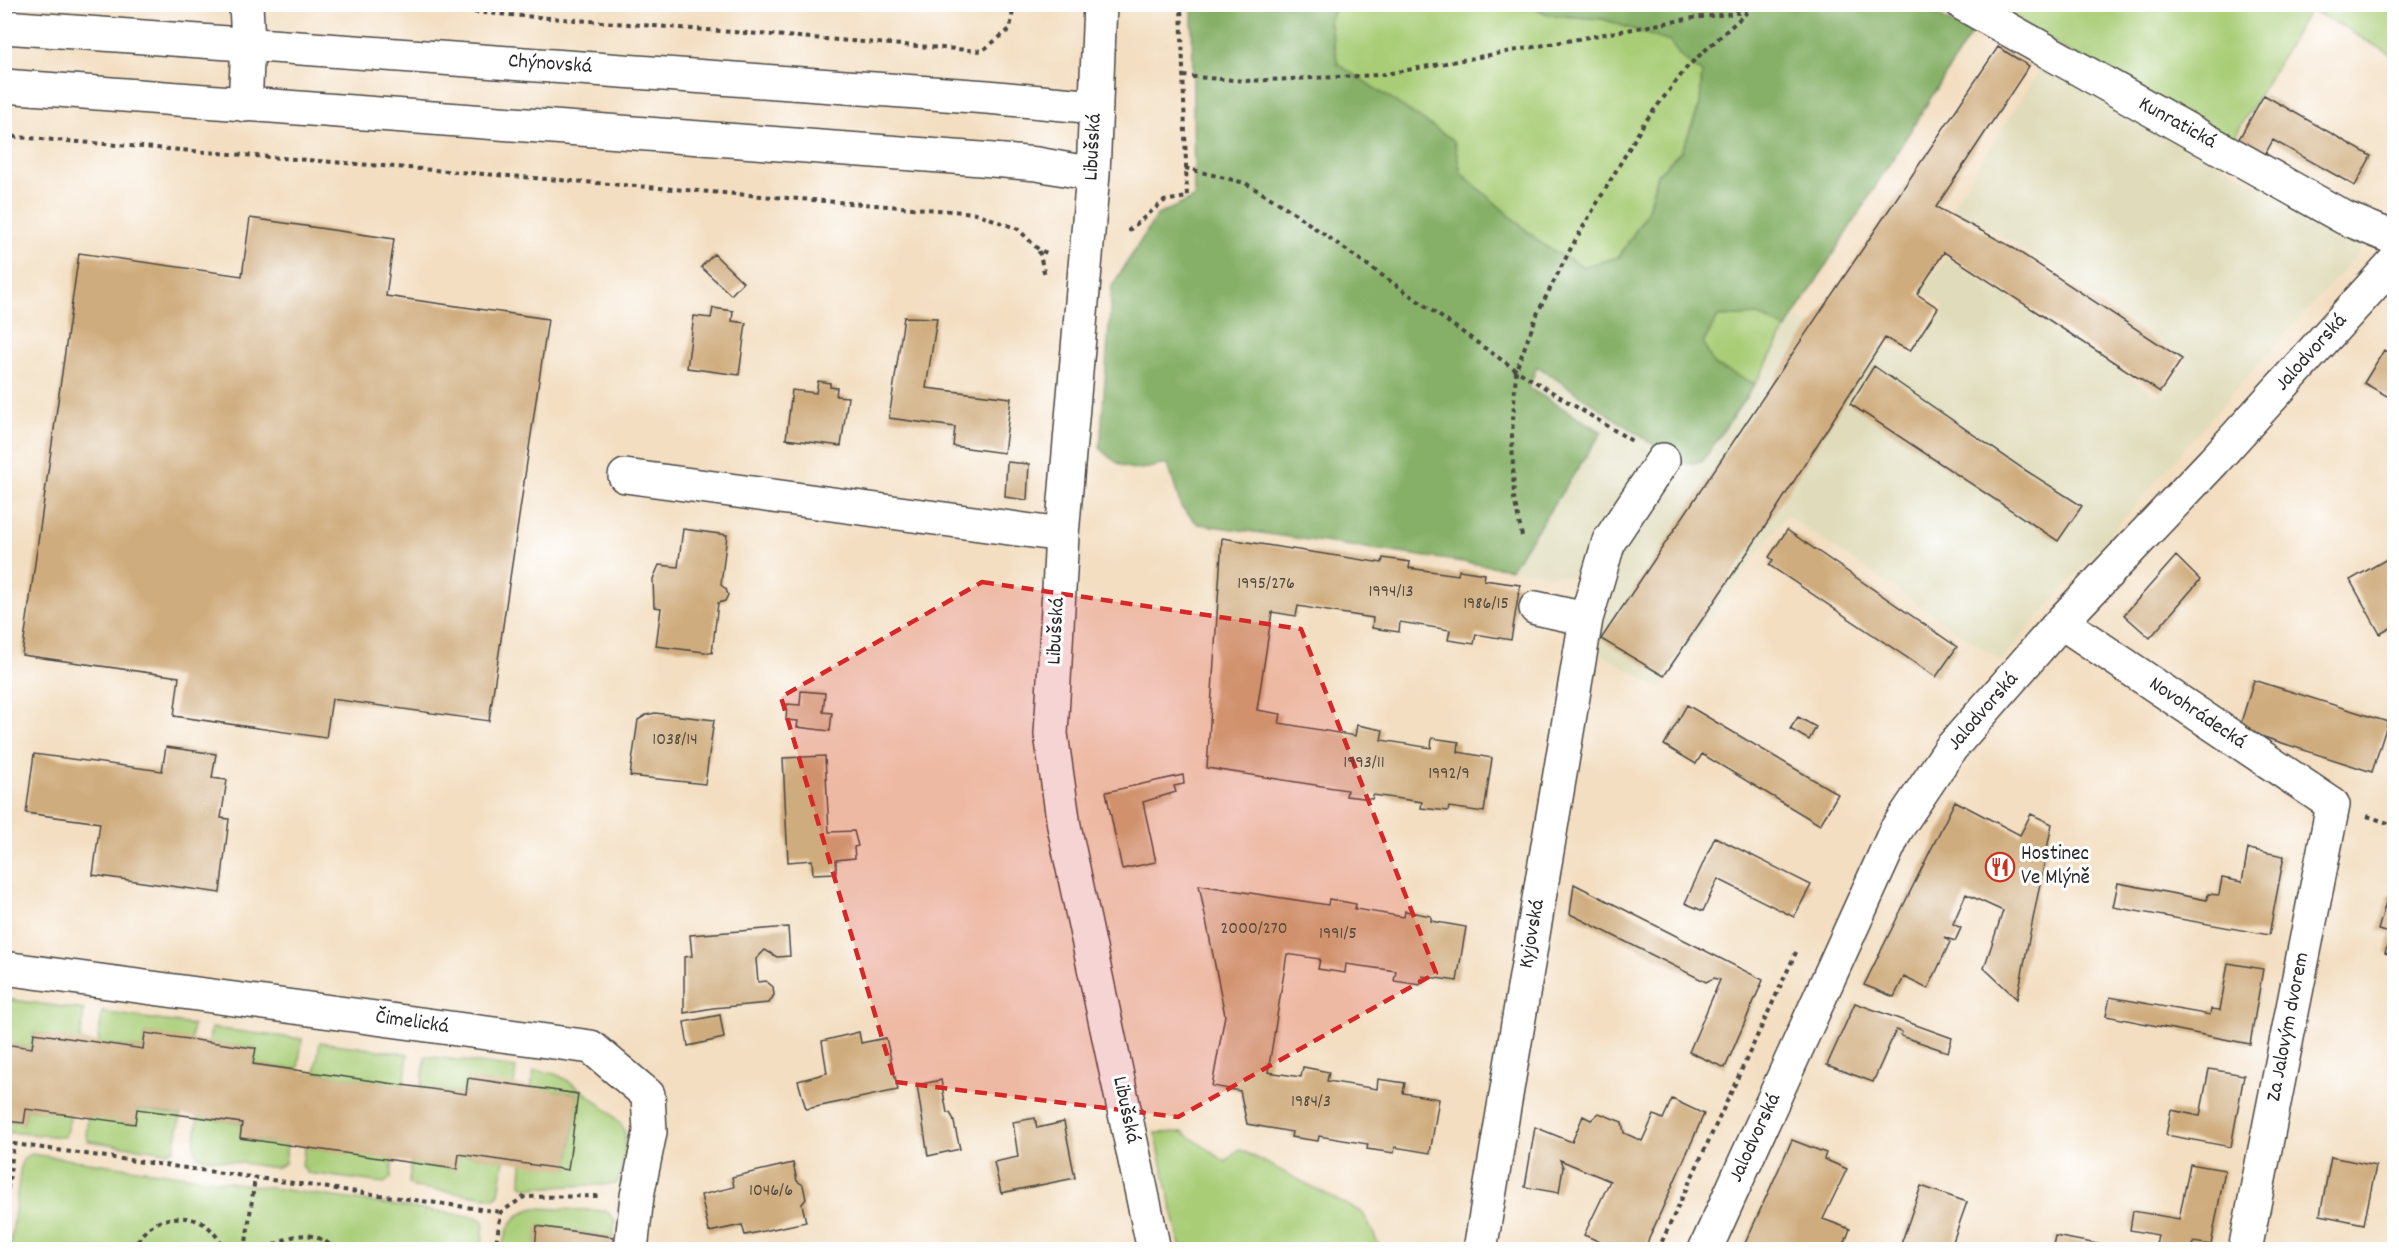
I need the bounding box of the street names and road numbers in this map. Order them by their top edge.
street label: Chýnovská [507,47,594,83]
street label: Kunratická [2132,90,2222,158]
street label: Libušská [1077,112,1111,182]
street label: Jalodvorská [2269,307,2355,399]
street label: Libušská [1040,596,1074,666]
street label: Jalodvorská [1941,666,2027,758]
street label: Novohrádecká [2142,670,2252,758]
street label: Kyjovská [1512,897,1554,971]
street label: Za Jalovým dvorem [2260,950,2318,1104]
street label: Čimelická [373,1003,451,1043]
street label: Libušská [1103,1074,1147,1147]
street label: Jalodvorská [1722,1088,1790,1188]

